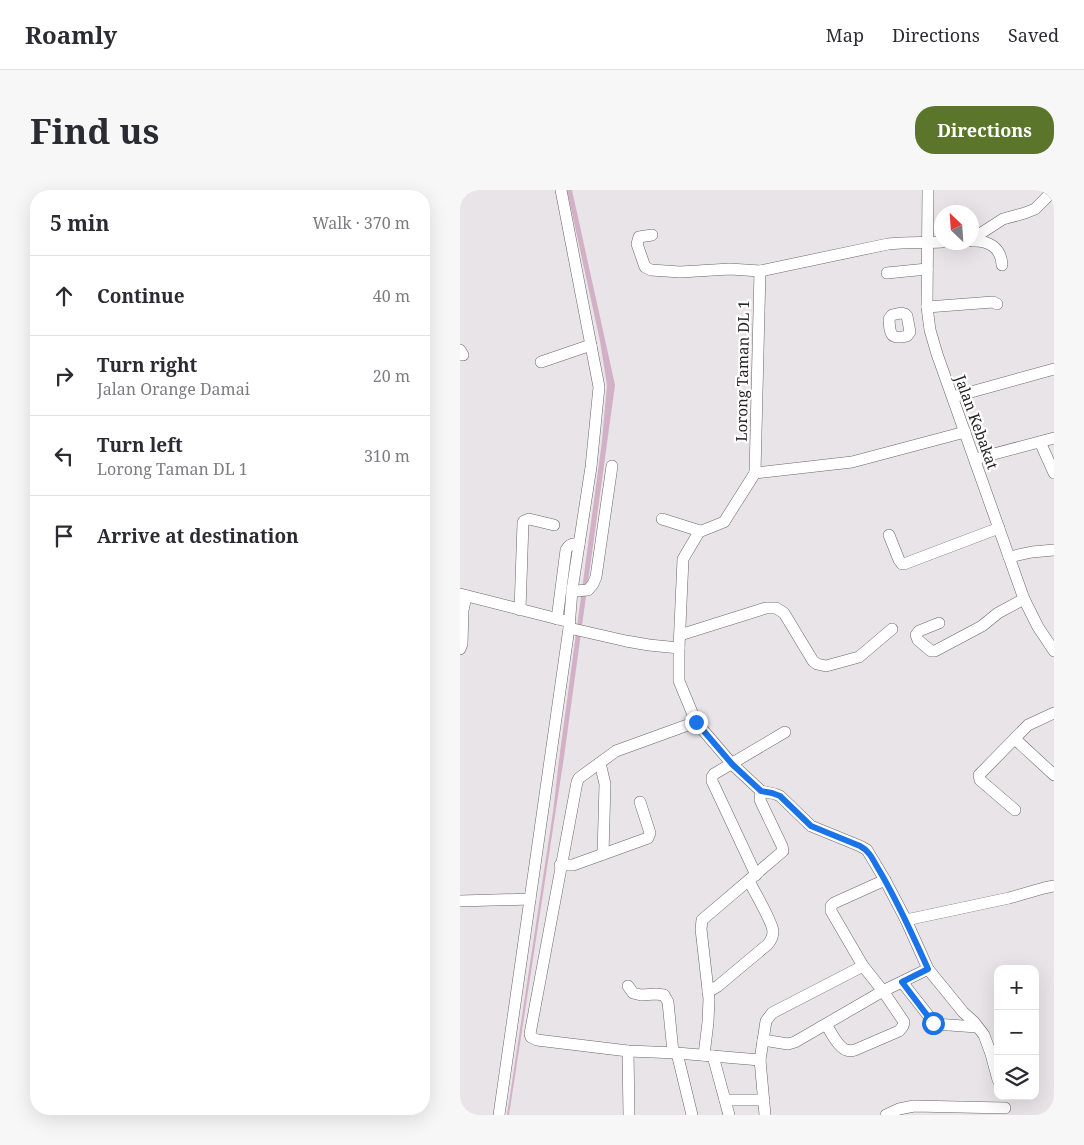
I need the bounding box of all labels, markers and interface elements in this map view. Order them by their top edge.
text: Roamly [25,18,117,51]
text: Map [826,23,864,47]
text: Directions [892,23,980,47]
text: Saved [1008,23,1059,47]
button: Directions [915,106,1054,154]
text: Find us [30,107,159,154]
north arrow [934,205,979,250]
text: 5 min [50,209,109,237]
text: Walk · 370 m [313,212,410,234]
icon: ahead [50,282,78,310]
text: Continue [97,283,185,309]
text: 40 m [373,285,410,307]
street label: Lorong Taman DL 1 [731,300,753,442]
text: Turn right [97,352,197,378]
icon: right [50,362,78,390]
text: 20 m [373,365,410,387]
street label: Jalan Kebakat [950,371,1003,472]
text: Jalan Orange Damai [97,378,250,400]
text: Turn left [97,432,183,458]
icon: left [50,442,78,470]
text: 310 m [364,445,410,467]
text: Lorong Taman DL 1 [97,458,248,480]
icon: arrive [50,522,78,550]
text: Arrive at destination [97,523,299,549]
route end [685,711,708,734]
map controls [994,965,1039,1100]
button: + [994,965,1039,1010]
button: − [994,1010,1039,1055]
route start [922,1012,945,1035]
button: layers [994,1055,1039,1100]

